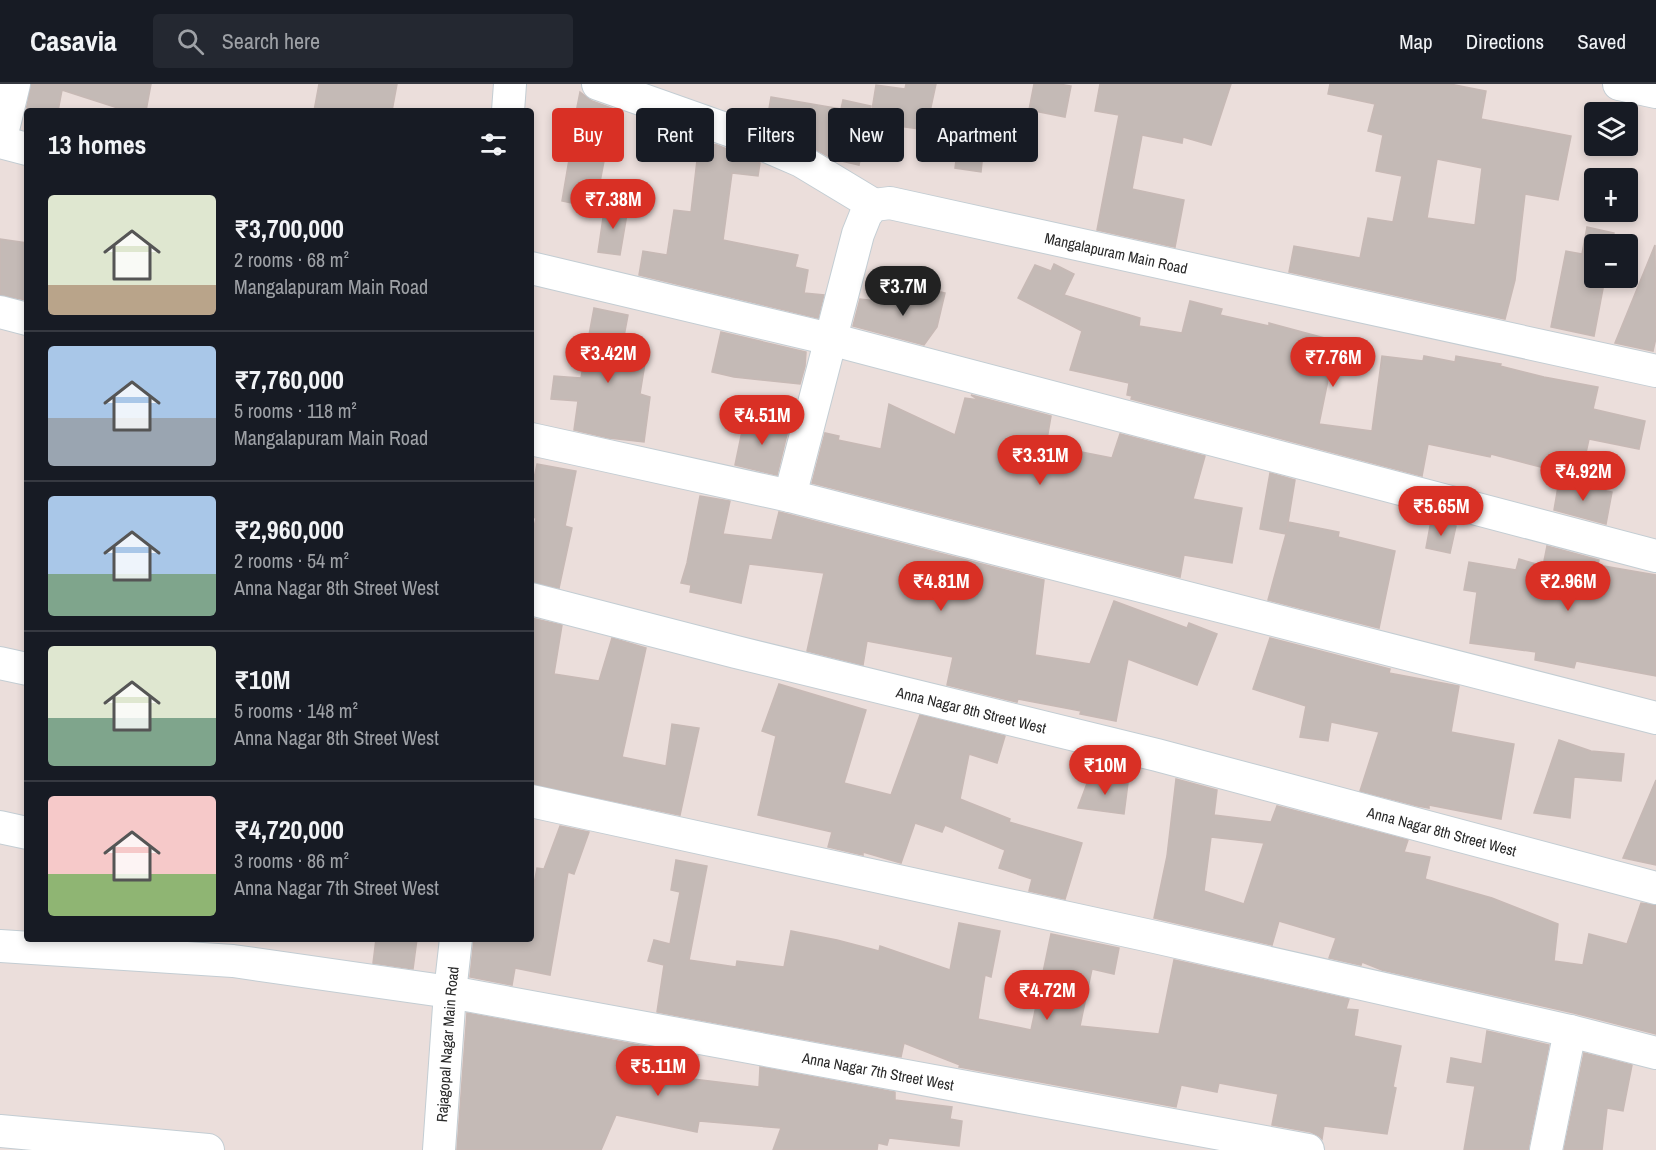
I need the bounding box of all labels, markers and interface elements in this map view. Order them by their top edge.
search box [153,14,573,68]
text: Casavia [30,22,117,60]
icon: search [174,25,207,58]
text: Search here [222,26,320,56]
text: Map [1399,27,1433,56]
text: Directions [1466,27,1544,56]
text: Saved [1577,27,1626,56]
map controls [1584,102,1638,288]
button: layers [1584,102,1638,156]
chip: Buy [552,108,624,162]
chip: Rent [636,108,714,162]
chip: Filters [726,108,816,162]
chip: New [828,108,904,162]
chip: Apartment [916,108,1038,162]
text: 13 homes [48,127,146,162]
icon: filters [477,128,510,161]
button: + [1584,168,1638,222]
pin: ₹7.38M [564,179,662,230]
text: ₹7.38M [584,185,642,212]
text: ₹3,700,000 [234,211,344,246]
icon: home [96,219,168,291]
street label: Mangalapuram Main Road [1043,227,1190,278]
button: − [1584,234,1638,288]
text: 2 rooms · 68 m² [234,246,349,273]
pin: ₹3.7M [861,266,945,317]
text: ₹3.7M [879,272,927,299]
text: Mangalapuram Main Road [234,273,428,300]
pin: ₹3.42M [559,333,657,384]
pin: ₹7.76M [1284,337,1382,388]
text: ₹3.42M [579,339,637,366]
text: ₹7.76M [1304,343,1362,370]
text: ₹7,760,000 [234,362,344,397]
icon: home [96,370,168,442]
pin: ₹4.51M [713,395,811,446]
text: 5 rooms · 118 m² [234,397,357,424]
text: ₹4.51M [733,401,791,428]
text: Mangalapuram Main Road [234,424,428,451]
pin: ₹3.31M [991,435,1089,486]
text: ₹3.31M [1011,441,1069,468]
pin: ₹4.92M [1534,451,1632,502]
text: ₹4.92M [1554,457,1612,484]
pin: ₹5.65M [1392,486,1490,537]
text: ₹5.65M [1412,492,1470,519]
text: ₹2,960,000 [234,512,344,547]
icon: home [96,520,168,592]
text: 2 rooms · 54 m² [234,547,349,574]
pin: ₹4.81M [892,561,990,612]
pin: ₹2.96M [1519,561,1617,612]
text: ₹4.81M [912,567,970,594]
text: ₹2.96M [1539,567,1597,594]
text: Anna Nagar 8th Street West [234,574,439,601]
text: ₹10M [234,662,291,697]
icon: home [96,670,168,742]
street label: Anna Nagar 8th Street West [893,681,1049,738]
text: 5 rooms · 148 m² [234,697,358,724]
text: Anna Nagar 8th Street West [234,724,439,751]
pin: ₹10M [1069,745,1141,796]
text: ₹10M [1083,751,1127,778]
street label: Anna Nagar 8th Street West [1364,801,1519,861]
text: ₹4,720,000 [234,812,344,847]
icon: home [96,820,168,892]
text: 3 rooms · 86 m² [234,847,349,874]
text: Anna Nagar 7th Street West [234,874,439,901]
street label: Rajagopal Nagar Main Road [430,965,463,1123]
pin: ₹4.72M [998,970,1096,1021]
text: ₹4.72M [1018,976,1076,1003]
pin: ₹5.11M [609,1046,707,1097]
street label: Anna Nagar 7th Street West [800,1046,956,1095]
text: ₹5.11M [630,1052,686,1079]

